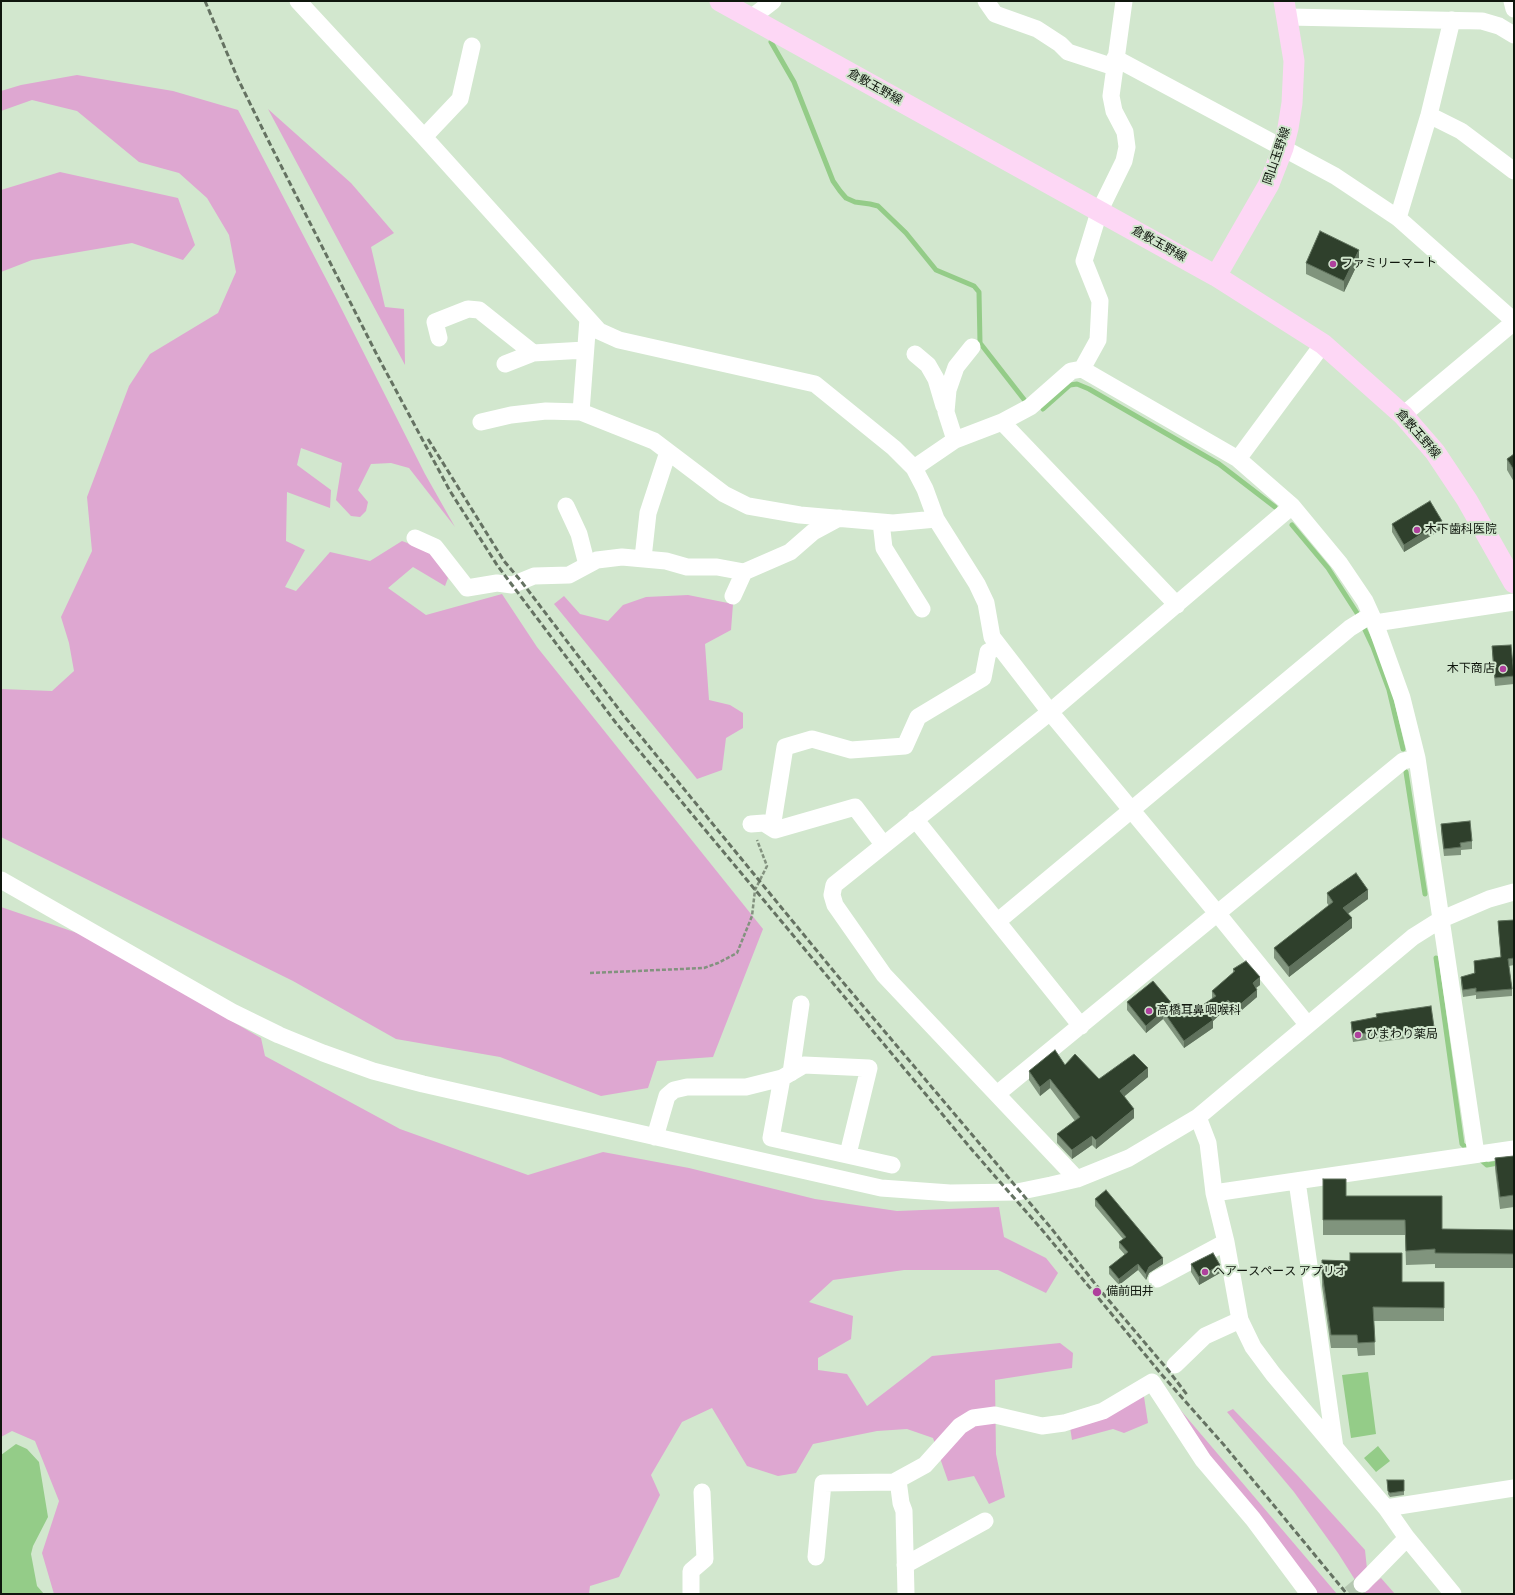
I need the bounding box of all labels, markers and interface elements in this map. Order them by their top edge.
street label: 倉敷玉野線 [845,66,905,108]
street label: 岡山玉野線 [1260,125,1294,187]
street label: 倉敷玉野線 [1129,223,1189,265]
place label: ファミリーマート [1341,257,1437,271]
marker: ファミリーマート [1328,259,1338,269]
street label: 倉敷玉野線 [1393,407,1443,461]
place label: 木下歯科医院 [1425,523,1497,537]
marker: 木下歯科医院 [1412,525,1422,535]
place label: 木下商店 [1447,662,1495,676]
marker: 木下商店 [1498,664,1508,674]
place label: 高橋耳鼻咽喉科 [1157,1004,1241,1018]
marker: 高橋耳鼻咽喉科 [1144,1006,1154,1016]
place label: ひまわり薬局 [1366,1028,1438,1042]
marker: ひまわり薬局 [1353,1030,1363,1040]
place label: ヘアースペース アプリオ [1213,1265,1347,1279]
marker: ヘアースペース アプリオ [1200,1267,1210,1277]
place label: 備前田井 [1106,1285,1154,1299]
marker: 備前田井 [1091,1286,1103,1298]

